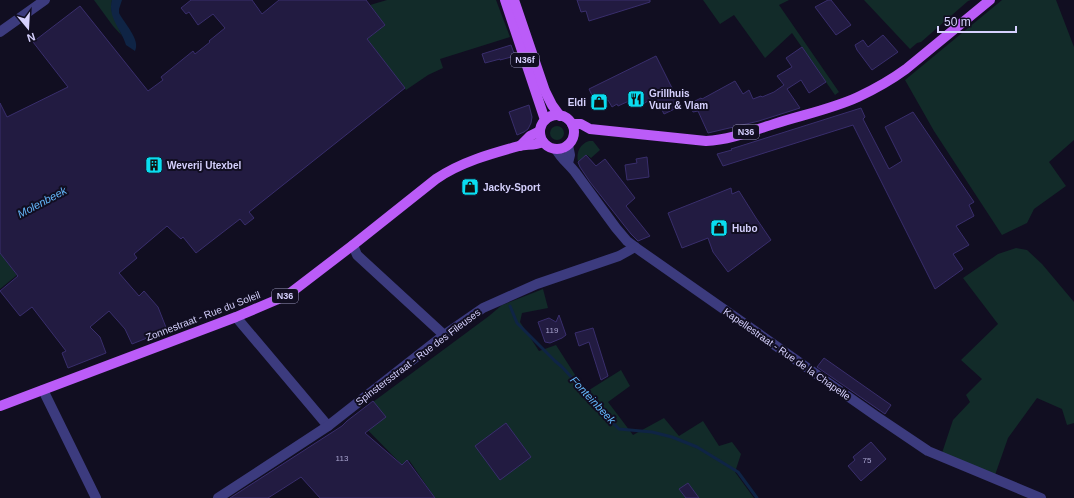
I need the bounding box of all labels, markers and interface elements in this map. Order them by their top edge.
north arrow [8,8,48,48]
scale bar [938,8,1016,34]
text: 50 m [944,15,971,29]
text: N [25,31,37,44]
road number: N36f [511,53,539,67]
place label: Grillhuis Vuur & Vlam [649,88,708,111]
restaurant icon: Grillhuis Vuur & Vlam [626,89,646,109]
shop icon: Eldi [589,92,609,112]
place label: Eldi [568,97,586,108]
road number: N36 [733,125,759,139]
building icon: Weverij Utexbel [144,155,164,175]
place label: Weverij Utexbel [167,160,242,171]
shop icon: Jacky-Sport [460,177,480,197]
place label: Jacky-Sport [483,182,541,193]
water label: Molenbeek [15,184,69,220]
shop icon: Hubo [709,218,729,238]
place label: Hubo [732,223,758,234]
street label: Zonnestraat - Rue du Soleil [144,289,262,343]
road number: N36 [272,289,298,303]
street label: Kapellestraat - Rue de la Chapelle [721,306,853,402]
street label: Spinstersstraat - Rue des Fileuses [354,307,482,407]
house number: 119 [546,326,559,335]
water label: Fonteinbeek [568,374,618,427]
house number: 113 [336,454,349,463]
house number: 75 [863,456,872,465]

